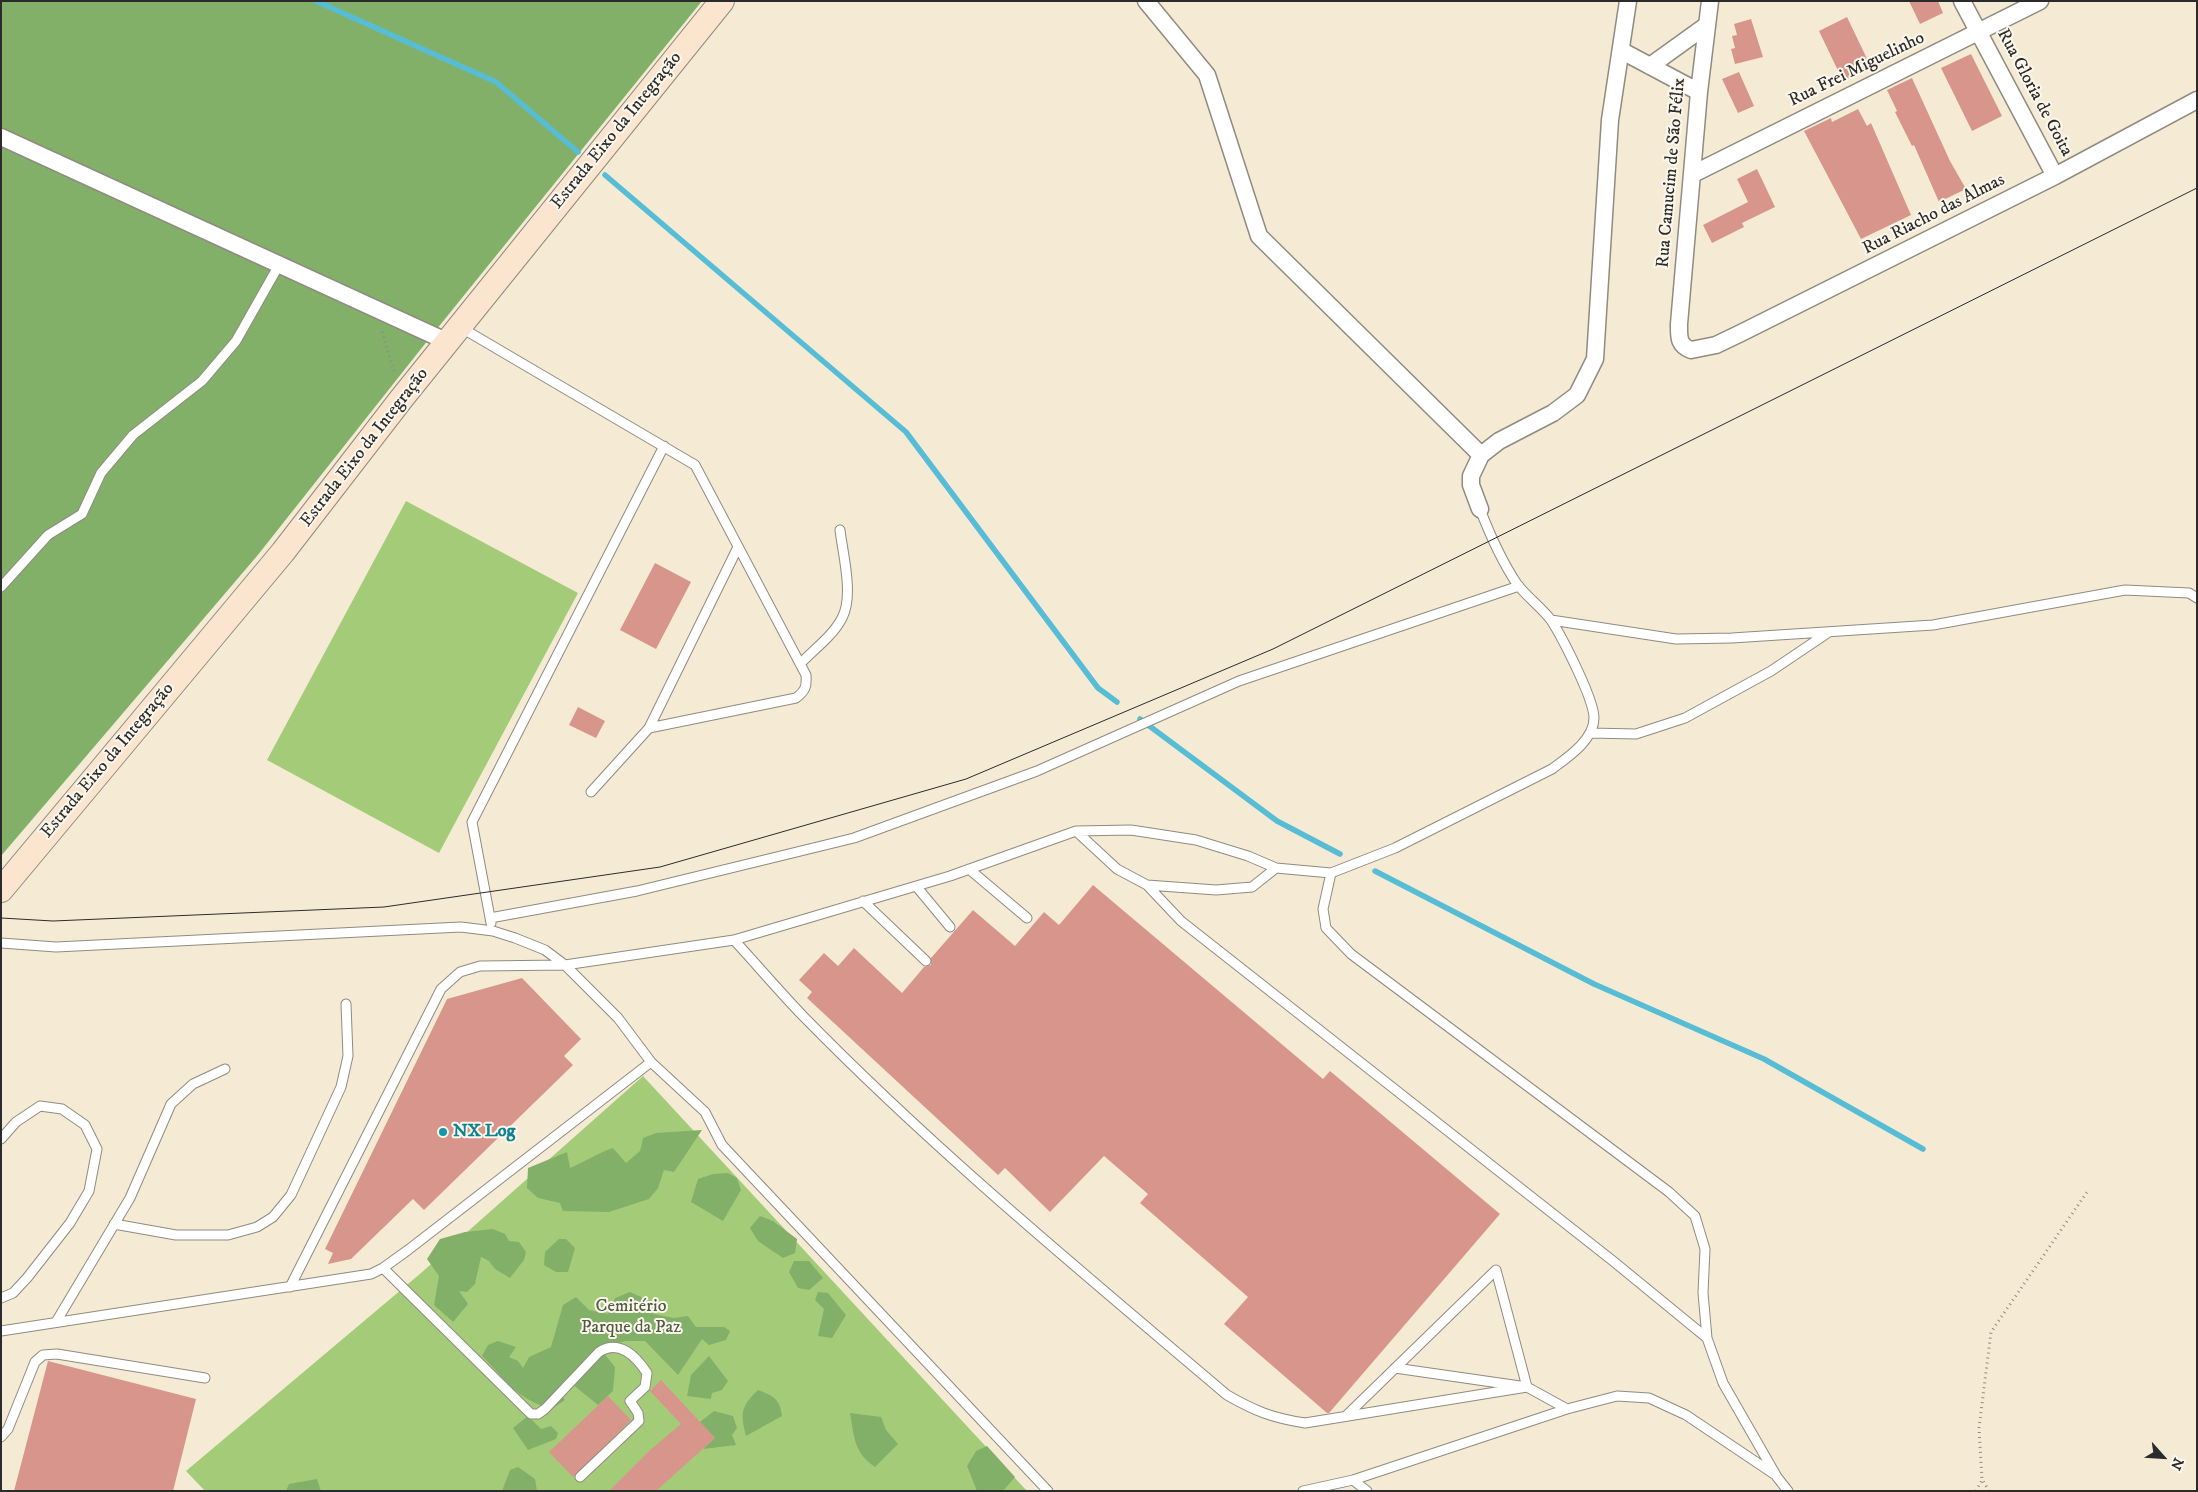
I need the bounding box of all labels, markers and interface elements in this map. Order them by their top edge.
street label: Rua Gloria de Goita [1991,26,2077,160]
street label: Rua Frei Miguelinho [1786,28,1928,112]
street label: Estrada Eixo da Integração [547,48,687,214]
street label: Rua Camucim de São Félix [1653,77,1691,269]
street label: Rua Riacho das Almas [1859,170,2009,260]
street label: Estrada Eixo da Integração [296,364,434,532]
street label: Estrada Eixo da Integração [37,679,179,843]
place label: NX Log [453,1121,515,1143]
marker: NX Log [437,1126,449,1138]
park label: Cemitério Parque da Paz [581,1296,681,1338]
north arrow [2138,1432,2188,1482]
text: N [2166,1454,2187,1473]

